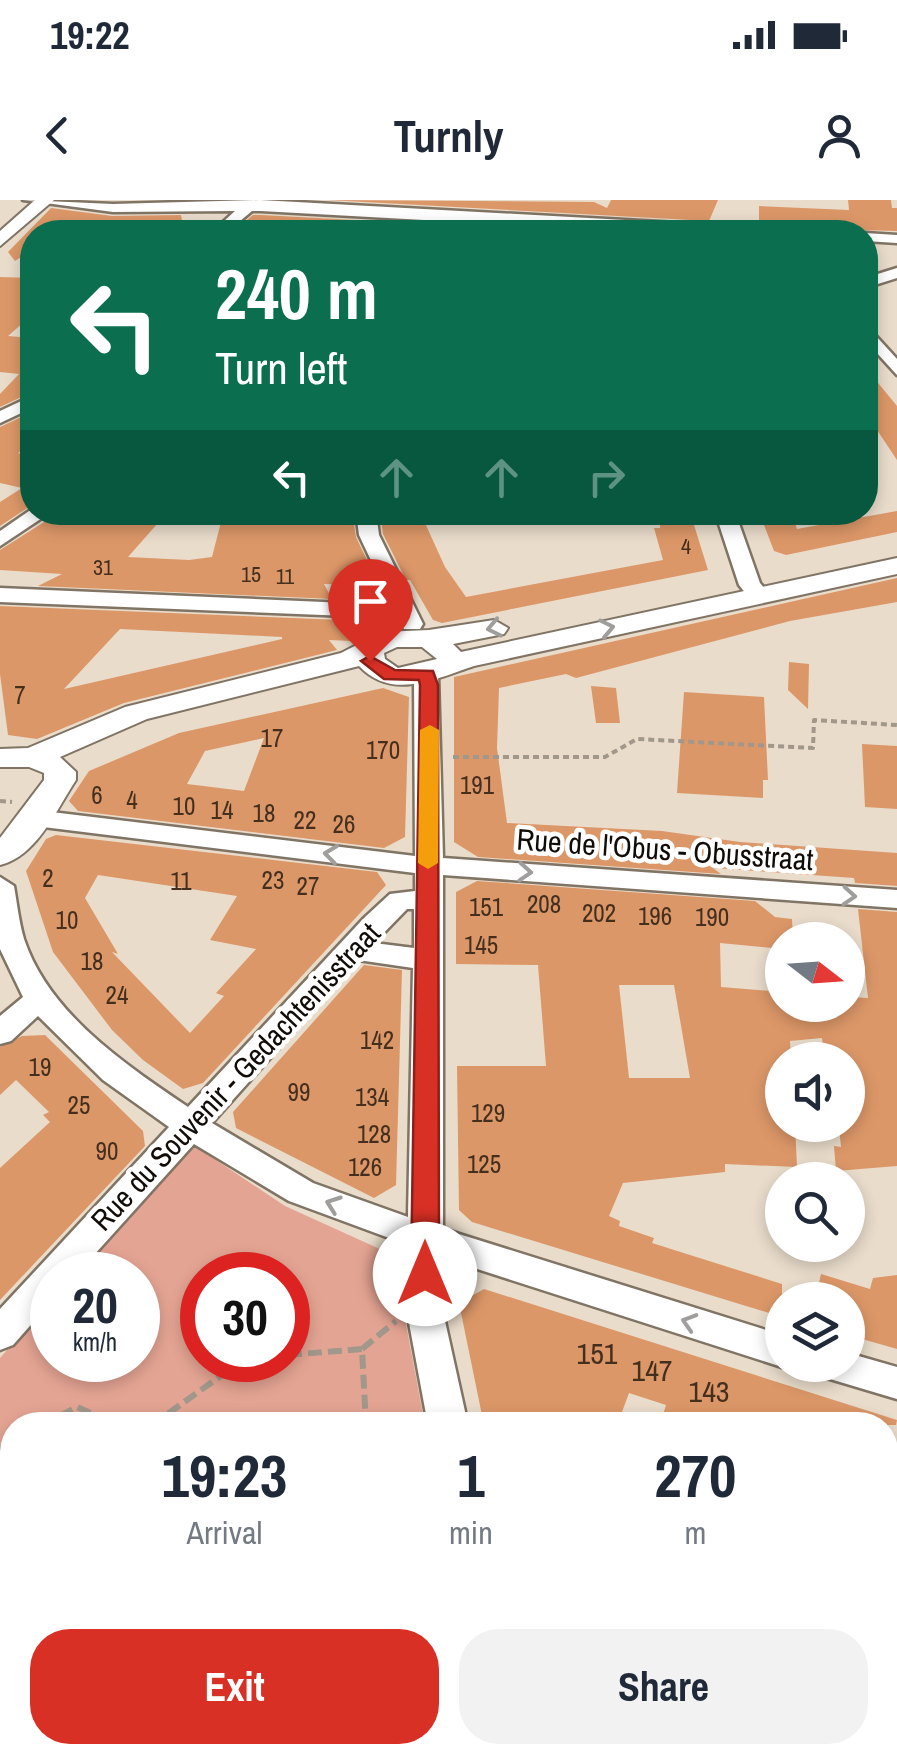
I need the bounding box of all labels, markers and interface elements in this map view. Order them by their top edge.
text: 19:22 [50,10,130,61]
text: Turnly [393,105,504,166]
icon: back [30,108,85,163]
icon: person [812,108,867,163]
text: 240 m [215,247,378,341]
icon: left [50,260,180,390]
text: Turn left [215,337,347,398]
icon: left [264,450,319,505]
icon: ahead [369,450,424,505]
icon: ahead [474,450,529,505]
icon: right [579,450,634,505]
house number: 4 [681,531,691,561]
house number: 31 [93,552,113,582]
house number: 15 [241,559,261,589]
pin [328,559,413,662]
house number: 11 [276,561,294,591]
icon: arrive [343,574,398,629]
one-way arrow [486,616,503,637]
one-way arrow [598,619,615,640]
house number: 7 [14,678,26,712]
house number: 17 [261,721,283,755]
house number: 170 [366,733,400,767]
house number: 191 [460,768,495,802]
house number: 6 [91,778,103,812]
house number: 4 [126,783,138,817]
house number: 10 [173,789,195,823]
house number: 14 [211,793,233,827]
house number: 18 [253,796,275,830]
house number: 22 [294,803,316,837]
house number: 26 [333,807,355,841]
street label: Rue de l'Obus - Obusstraat [515,819,815,879]
one-way arrow [323,844,339,865]
one-way arrow [518,860,534,882]
house number: 2 [42,861,54,895]
house number: 23 [262,863,284,897]
house number: 11 [170,864,192,898]
house number: 27 [297,869,319,903]
one-way arrow [842,885,858,906]
house number: 208 [527,887,561,921]
house number: 151 [469,890,504,924]
house number: 202 [582,896,616,930]
house number: 196 [638,899,672,933]
house number: 190 [695,900,729,934]
house number: 10 [56,903,78,937]
street label: Rue du Souvenir - Gedachtenisstraat [82,914,389,1239]
north arrow [765,922,865,1022]
map controls [765,922,865,1382]
house number: 145 [464,928,498,962]
house number: 18 [81,944,103,978]
house number: 24 [106,978,128,1012]
house number: 142 [360,1023,394,1057]
button: sound [765,1042,865,1142]
house number: 19 [29,1050,51,1084]
house number: 99 [288,1075,310,1109]
house number: 134 [355,1080,389,1114]
house number: 25 [68,1088,90,1122]
house number: 129 [471,1096,505,1130]
house number: 128 [357,1117,391,1151]
house number: 90 [96,1134,118,1168]
house number: 125 [467,1147,501,1181]
house number: 126 [348,1150,382,1184]
button: search [765,1162,865,1262]
one-way arrow [326,1195,343,1216]
position arrow [373,1222,477,1326]
speed limit sign: 30 [180,1252,310,1382]
text: 20 [72,1271,118,1339]
button: layers [765,1282,865,1382]
one-way arrow [682,1313,699,1334]
text: km/h [73,1325,117,1359]
house number: 151 [576,1333,618,1373]
house number: 147 [631,1350,673,1390]
house number: 143 [688,1371,730,1411]
text: 19:23 [162,1435,287,1516]
text: 1 [457,1435,485,1516]
text: 270 [654,1435,736,1516]
text: Arrival [187,1511,262,1554]
text: min [449,1511,493,1554]
text: m [684,1511,706,1554]
button: Exit [30,1629,439,1744]
button: Share [459,1629,868,1744]

